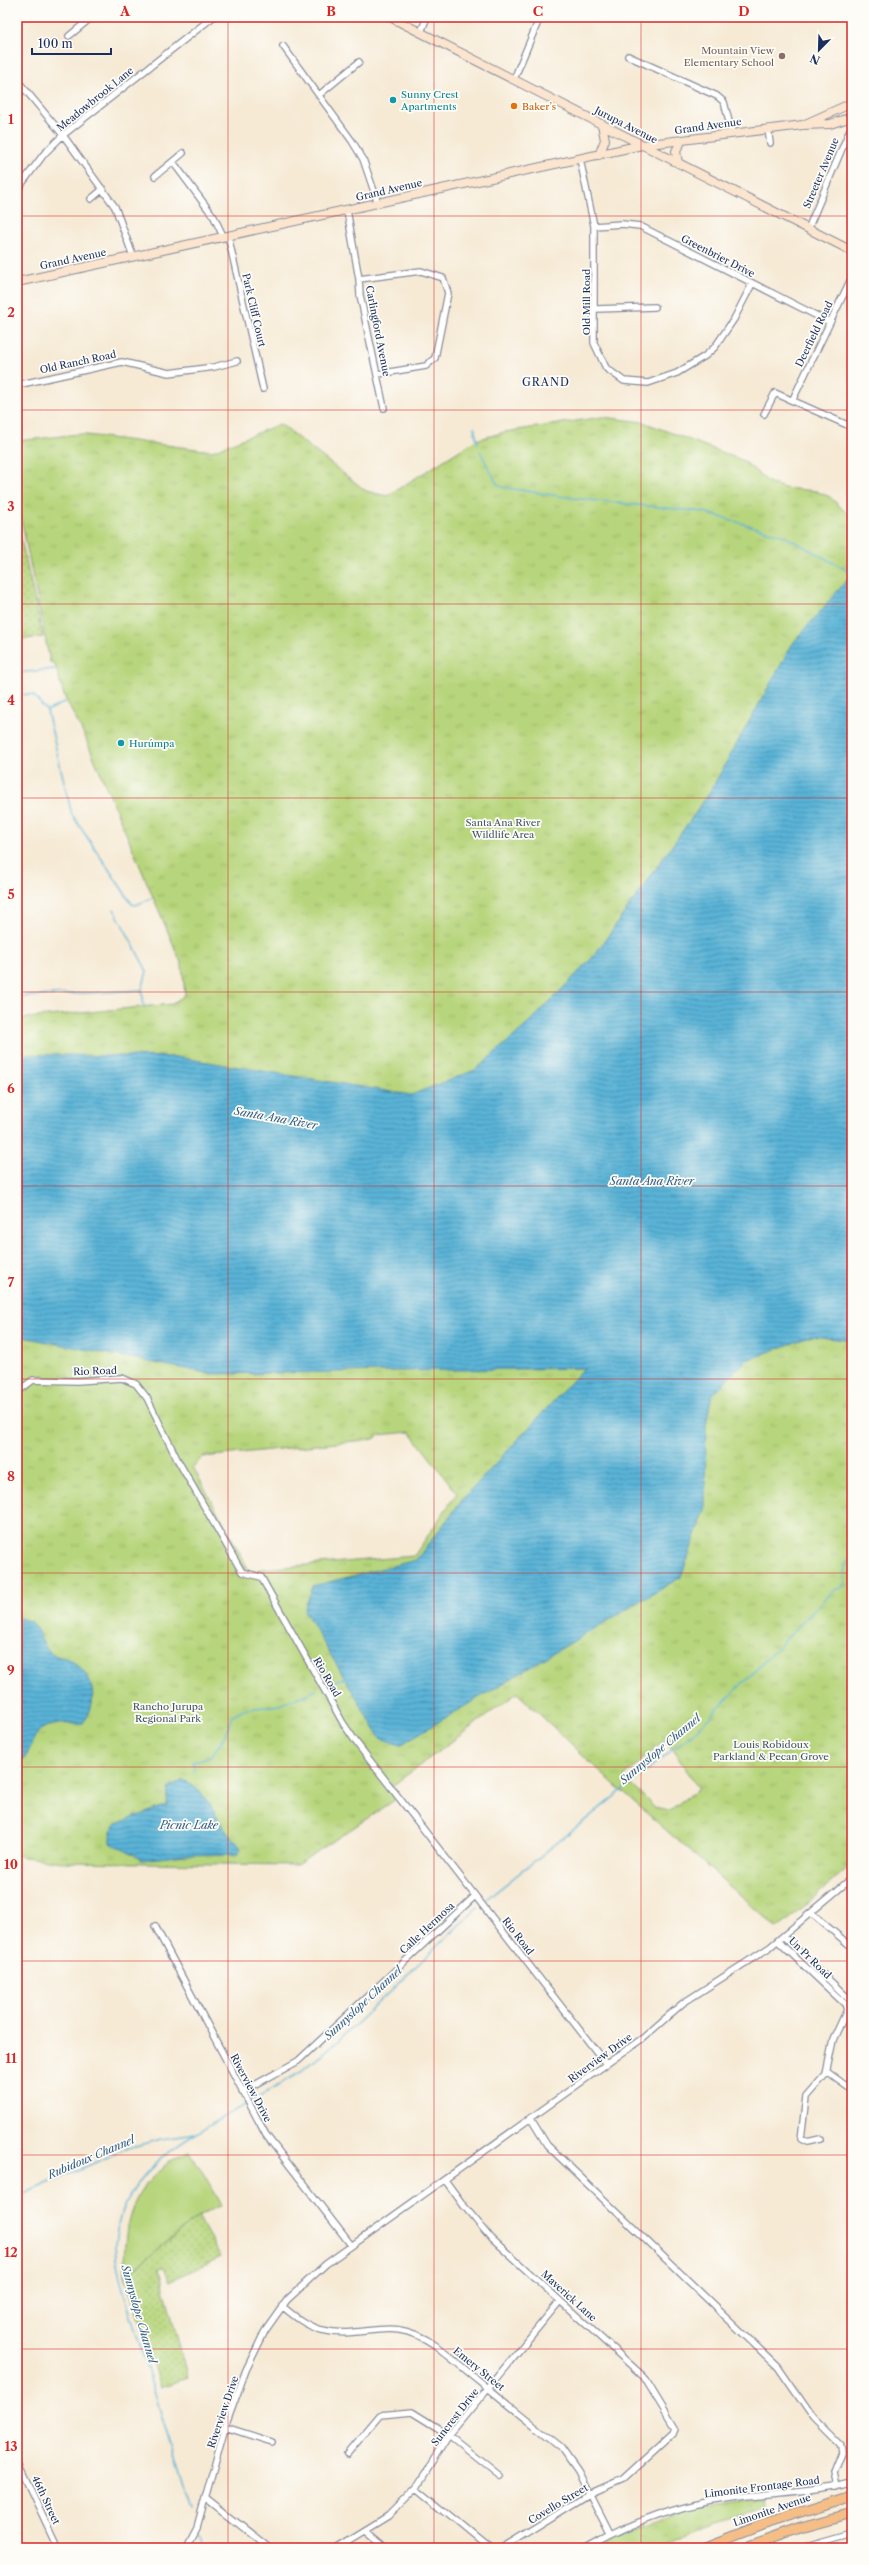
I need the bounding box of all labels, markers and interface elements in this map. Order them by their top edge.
text: A [119,3,131,19]
text: B [326,3,336,19]
text: C [533,3,543,19]
text: D [738,3,750,19]
scale bar [32,30,111,56]
north arrow [799,30,839,70]
text: 100 m [38,36,73,51]
place label: Mountain View Elementary School [684,44,775,69]
marker: Mountain View Elementary School [777,51,787,61]
text: N [808,51,822,68]
street label: Meadowbrook Lane [54,64,136,134]
place label: Sunny Crest Apartments [400,88,459,113]
marker: Sunny Crest Apartments [388,95,398,105]
place label: Baker’s [522,100,556,113]
marker: Baker’s [509,101,519,111]
street label: Jurupa Avenue [590,103,660,147]
text: 1 [8,111,14,127]
street label: Grand Avenue [674,115,743,137]
street label: Streeter Avenue [800,135,842,210]
street label: Grand Avenue [355,176,424,204]
street label: Greenbrier Drive [679,232,757,280]
street label: Grand Avenue [39,246,108,272]
street label: Old Mill Road [580,269,593,335]
street label: Park Cliff Court [239,272,269,349]
street label: Carlingford Avenue [363,284,393,378]
street label: Deerfield Road [792,299,836,369]
text: 2 [7,304,15,320]
street label: Old Ranch Road [39,348,117,376]
district label: GRAND [522,375,570,389]
text: 3 [7,498,15,514]
text: 4 [7,692,15,708]
place label: Hurúmpa [129,737,175,750]
marker: Hurúmpa [116,738,126,748]
park label: Santa Ana River Wildlife Area [465,816,541,841]
text: 5 [7,886,15,902]
text: 6 [7,1080,15,1096]
water label: Santa Ana River [232,1104,320,1132]
water label: Santa Ana River [609,1174,695,1188]
text: 7 [8,1274,15,1290]
street label: Rio Road [73,1364,117,1378]
text: 8 [7,1468,15,1484]
street label: Rio Road [310,1655,344,1699]
text: 9 [7,1662,15,1678]
park label: Rancho Jurupa Regional Park [133,1700,204,1725]
water label: Sunnyslope Channel [616,1710,704,1788]
park label: Louis Robidoux Parkland & Pecan Grove [713,1738,829,1763]
water label: Picnic Lake [159,1818,219,1832]
text: 10 [4,1856,18,1872]
street label: Calle Hermosa [397,1899,458,1957]
street label: Rio Road [499,1915,537,1957]
street label: Un Pr Road [786,1934,834,1982]
water label: Sunnyslope Channel [320,1962,406,2043]
street label: Riverview Drive [566,2030,635,2086]
text: 11 [5,2050,17,2066]
street label: Riverview Drive [227,2052,275,2125]
water label: Rubidoux Channel [44,2132,138,2182]
text: 12 [4,2244,18,2260]
water label: Sunnyslope Channel [118,2262,160,2366]
street label: Maverick Lane [539,2268,600,2325]
street label: Emery Street [451,2344,508,2394]
street label: Riverview Drive [205,2374,242,2450]
street label: Suncrest Drive [428,2385,482,2449]
text: 13 [4,2438,18,2454]
street label: 46th Street [29,2473,63,2527]
street label: Limonite Frontage Road [704,2473,820,2501]
street label: Covello Street [526,2481,591,2527]
street label: Limonite Avenue [731,2490,813,2529]

